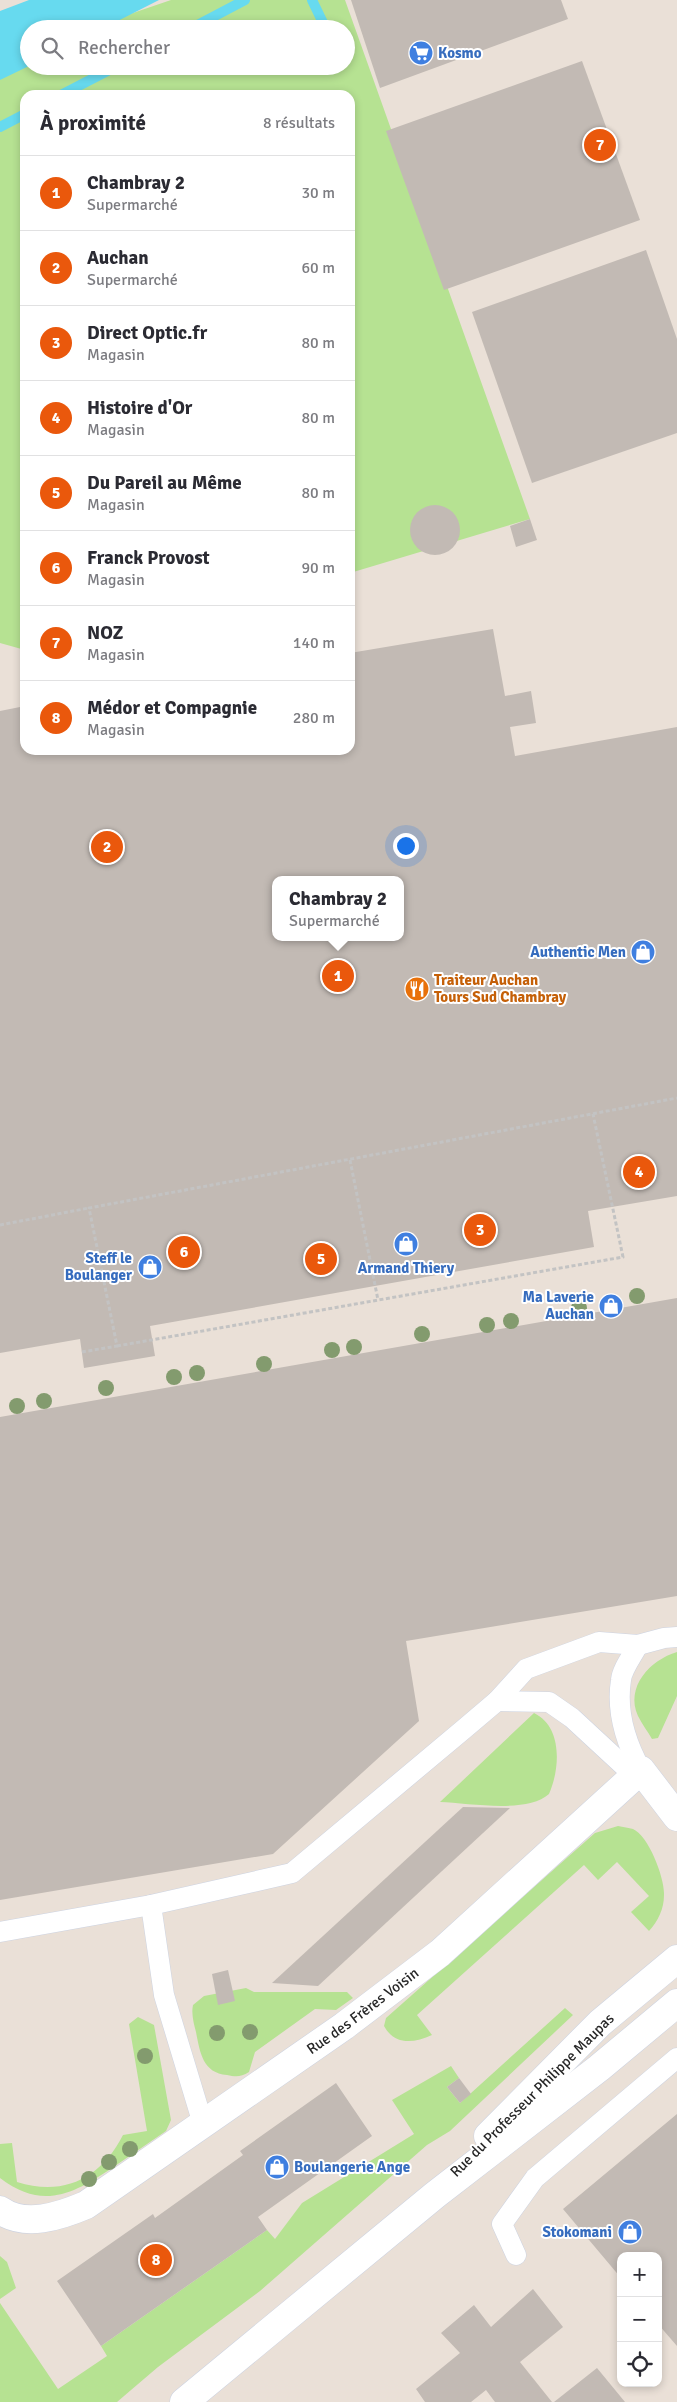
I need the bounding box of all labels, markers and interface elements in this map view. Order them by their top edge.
search box [20,20,355,75]
icon: search [38,34,66,62]
text: Rechercher [78,36,170,60]
supermarket icon: Kosmo [408,40,434,66]
place label: Kosmo [438,44,482,62]
text: À proximité [40,110,146,136]
text: 8 résultats [263,113,335,133]
pin: 7 [584,126,616,164]
text: Chambray 2 [87,171,185,195]
text: 1 [52,183,60,203]
text: 30 m [301,183,335,203]
text: Supermarché [87,195,178,215]
text: Auchan [87,246,149,270]
text: 2 [52,258,60,278]
text: 60 m [301,258,335,278]
text: Supermarché [87,270,178,290]
text: Direct Optic.fr [87,321,207,345]
text: 3 [52,333,60,353]
text: 80 m [301,333,335,353]
text: Magasin [87,345,145,365]
text: Histoire d'Or [87,396,192,420]
text: 4 [52,408,60,428]
text: 80 m [301,408,335,428]
text: Magasin [87,420,145,440]
text: Du Pareil au Même [87,471,242,495]
text: 5 [52,483,60,503]
text: 80 m [301,483,335,503]
text: Magasin [87,495,145,515]
text: Franck Provost [87,546,210,570]
text: 6 [52,558,60,578]
text: 90 m [301,558,335,578]
text: Magasin [87,570,145,590]
text: NOZ [87,621,124,645]
text: 7 [52,633,60,653]
text: 140 m [293,633,335,653]
text: Magasin [87,645,145,665]
text: Médor et Compagnie [87,696,257,720]
text: 8 [52,708,60,728]
text: 280 m [293,708,335,728]
text: Magasin [87,720,145,740]
pin: 2 [91,828,123,866]
your location [393,833,419,859]
popup [272,876,404,941]
text: Chambray 2 [289,887,387,911]
text: Supermarché [289,911,380,931]
shop icon: Authentic Men [630,939,656,965]
place label: Authentic Men [530,943,626,961]
pin: 1 [322,957,354,995]
place label: Traiteur Auchan Tours Sud Chambray [434,971,567,1006]
restaurant icon: Traiteur Auchan Tours Sud Chambray [404,976,430,1002]
pin: 4 [623,1153,655,1191]
pin: 3 [464,1211,496,1249]
shop icon: Armand Thiery [393,1231,419,1257]
pin: 6 [168,1233,200,1271]
pin: 5 [305,1240,337,1278]
place label: Steff le Boulanger [65,1249,132,1284]
shop icon: Steff le Boulanger [137,1254,163,1280]
place label: Armand Thiery [358,1259,455,1277]
place label: Ma Laverie Auchan [523,1288,594,1323]
shop icon: Ma Laverie Auchan [598,1293,624,1319]
street label: Rue des Frères Voisin [303,1964,422,2058]
street label: Rue du Professeur Philippe Maupas [446,2009,618,2181]
shop icon: Boulangerie Ange [264,2154,290,2180]
place label: Boulangerie Ange [294,2158,410,2176]
shop icon: Stokomani [617,2219,643,2245]
place label: Stokomani [542,2223,612,2241]
pin: 8 [140,2241,172,2279]
map controls [617,2252,662,2387]
button: + [617,2252,662,2297]
button: − [617,2297,662,2342]
button: locate [617,2342,662,2387]

